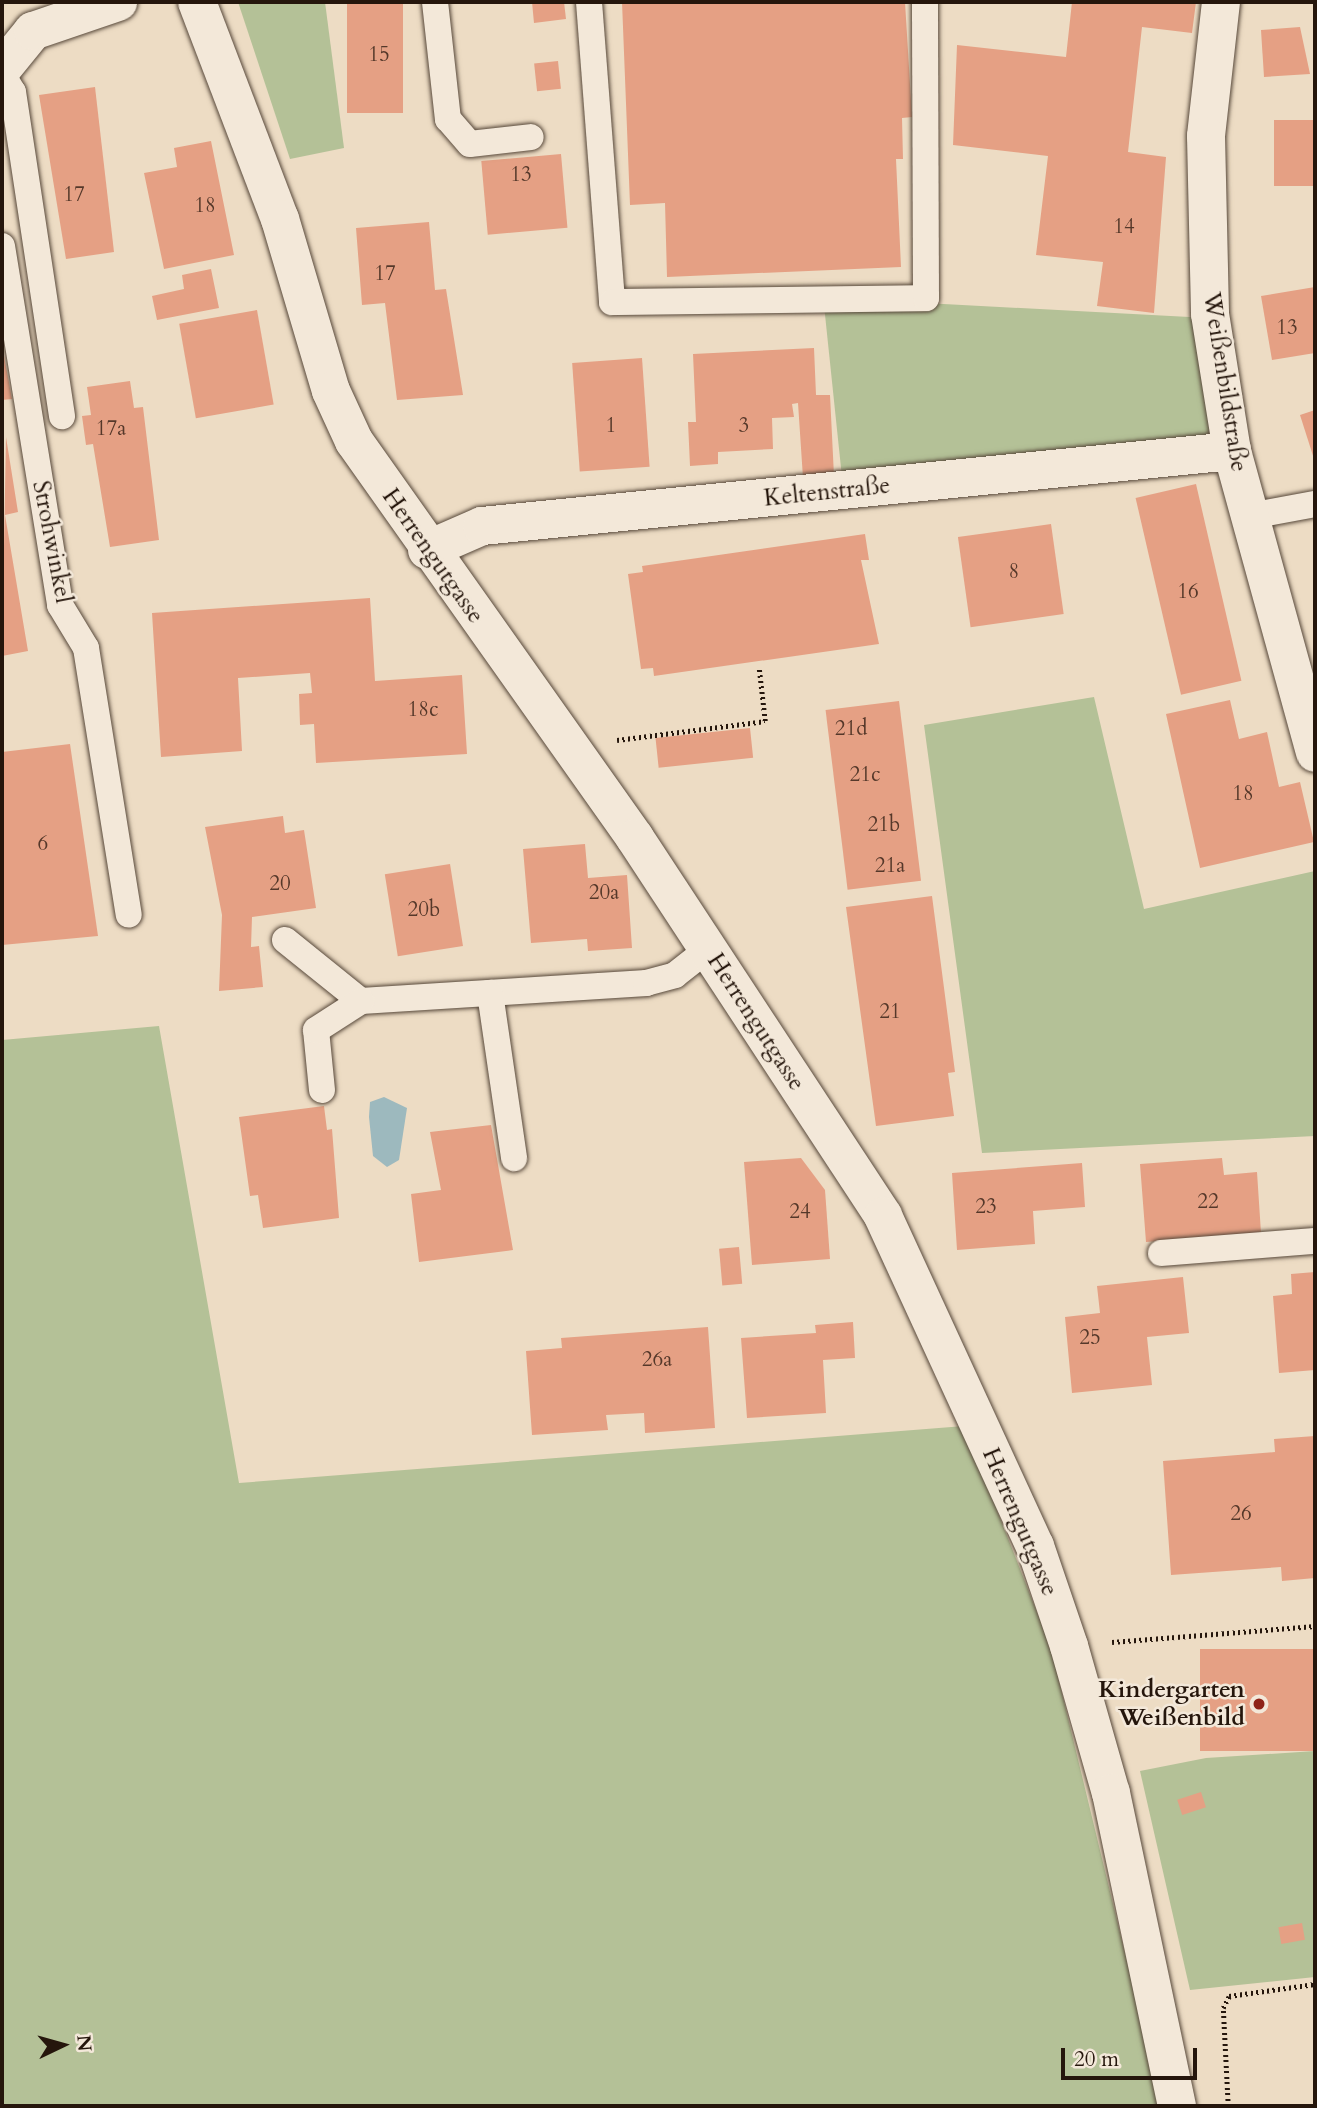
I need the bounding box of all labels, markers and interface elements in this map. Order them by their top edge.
house number: 15 [368,42,390,68]
house number: 13 [510,162,532,188]
house number: 17 [63,182,85,208]
house number: 18 [194,193,216,219]
house number: 14 [1113,214,1135,240]
house number: 17 [374,261,396,287]
street label: Weißenbildstraße [1197,290,1253,474]
house number: 13 [1276,315,1298,341]
house number: 1 [606,413,616,439]
house number: 3 [739,413,749,439]
house number: 17a [96,416,126,442]
street label: Keltenstraße [762,471,892,513]
street label: Strohwinkel [26,478,78,606]
street label: Herrengutgasse [376,483,490,629]
house number: 8 [1009,559,1019,585]
house number: 16 [1177,579,1199,605]
house number: 18c [407,697,439,723]
house number: 21d [835,716,867,742]
house number: 21c [849,762,881,788]
house number: 18 [1232,781,1254,807]
house number: 21b [868,812,900,838]
house number: 6 [38,831,48,857]
house number: 21a [875,853,905,879]
house number: 20 [269,871,291,897]
house number: 20a [589,880,619,906]
house number: 20b [408,897,440,923]
street label: Herrengutgasse [701,948,811,1096]
house number: 21 [879,999,901,1025]
house number: 22 [1197,1189,1219,1215]
house number: 23 [975,1194,997,1220]
house number: 24 [789,1199,811,1225]
house number: 25 [1079,1325,1101,1351]
house number: 26a [642,1347,672,1373]
street label: Herrengutgasse [976,1444,1064,1600]
house number: 26 [1230,1501,1252,1527]
place label: Kindergarten Weißenbild [1098,1676,1245,1732]
marker: Kindergarten Weißenbild [1251,1696,1267,1712]
north arrow [28,2010,98,2080]
text: N [70,2034,98,2053]
scale bar [1065,2035,1202,2078]
text: 20 m [1074,2045,1119,2074]

